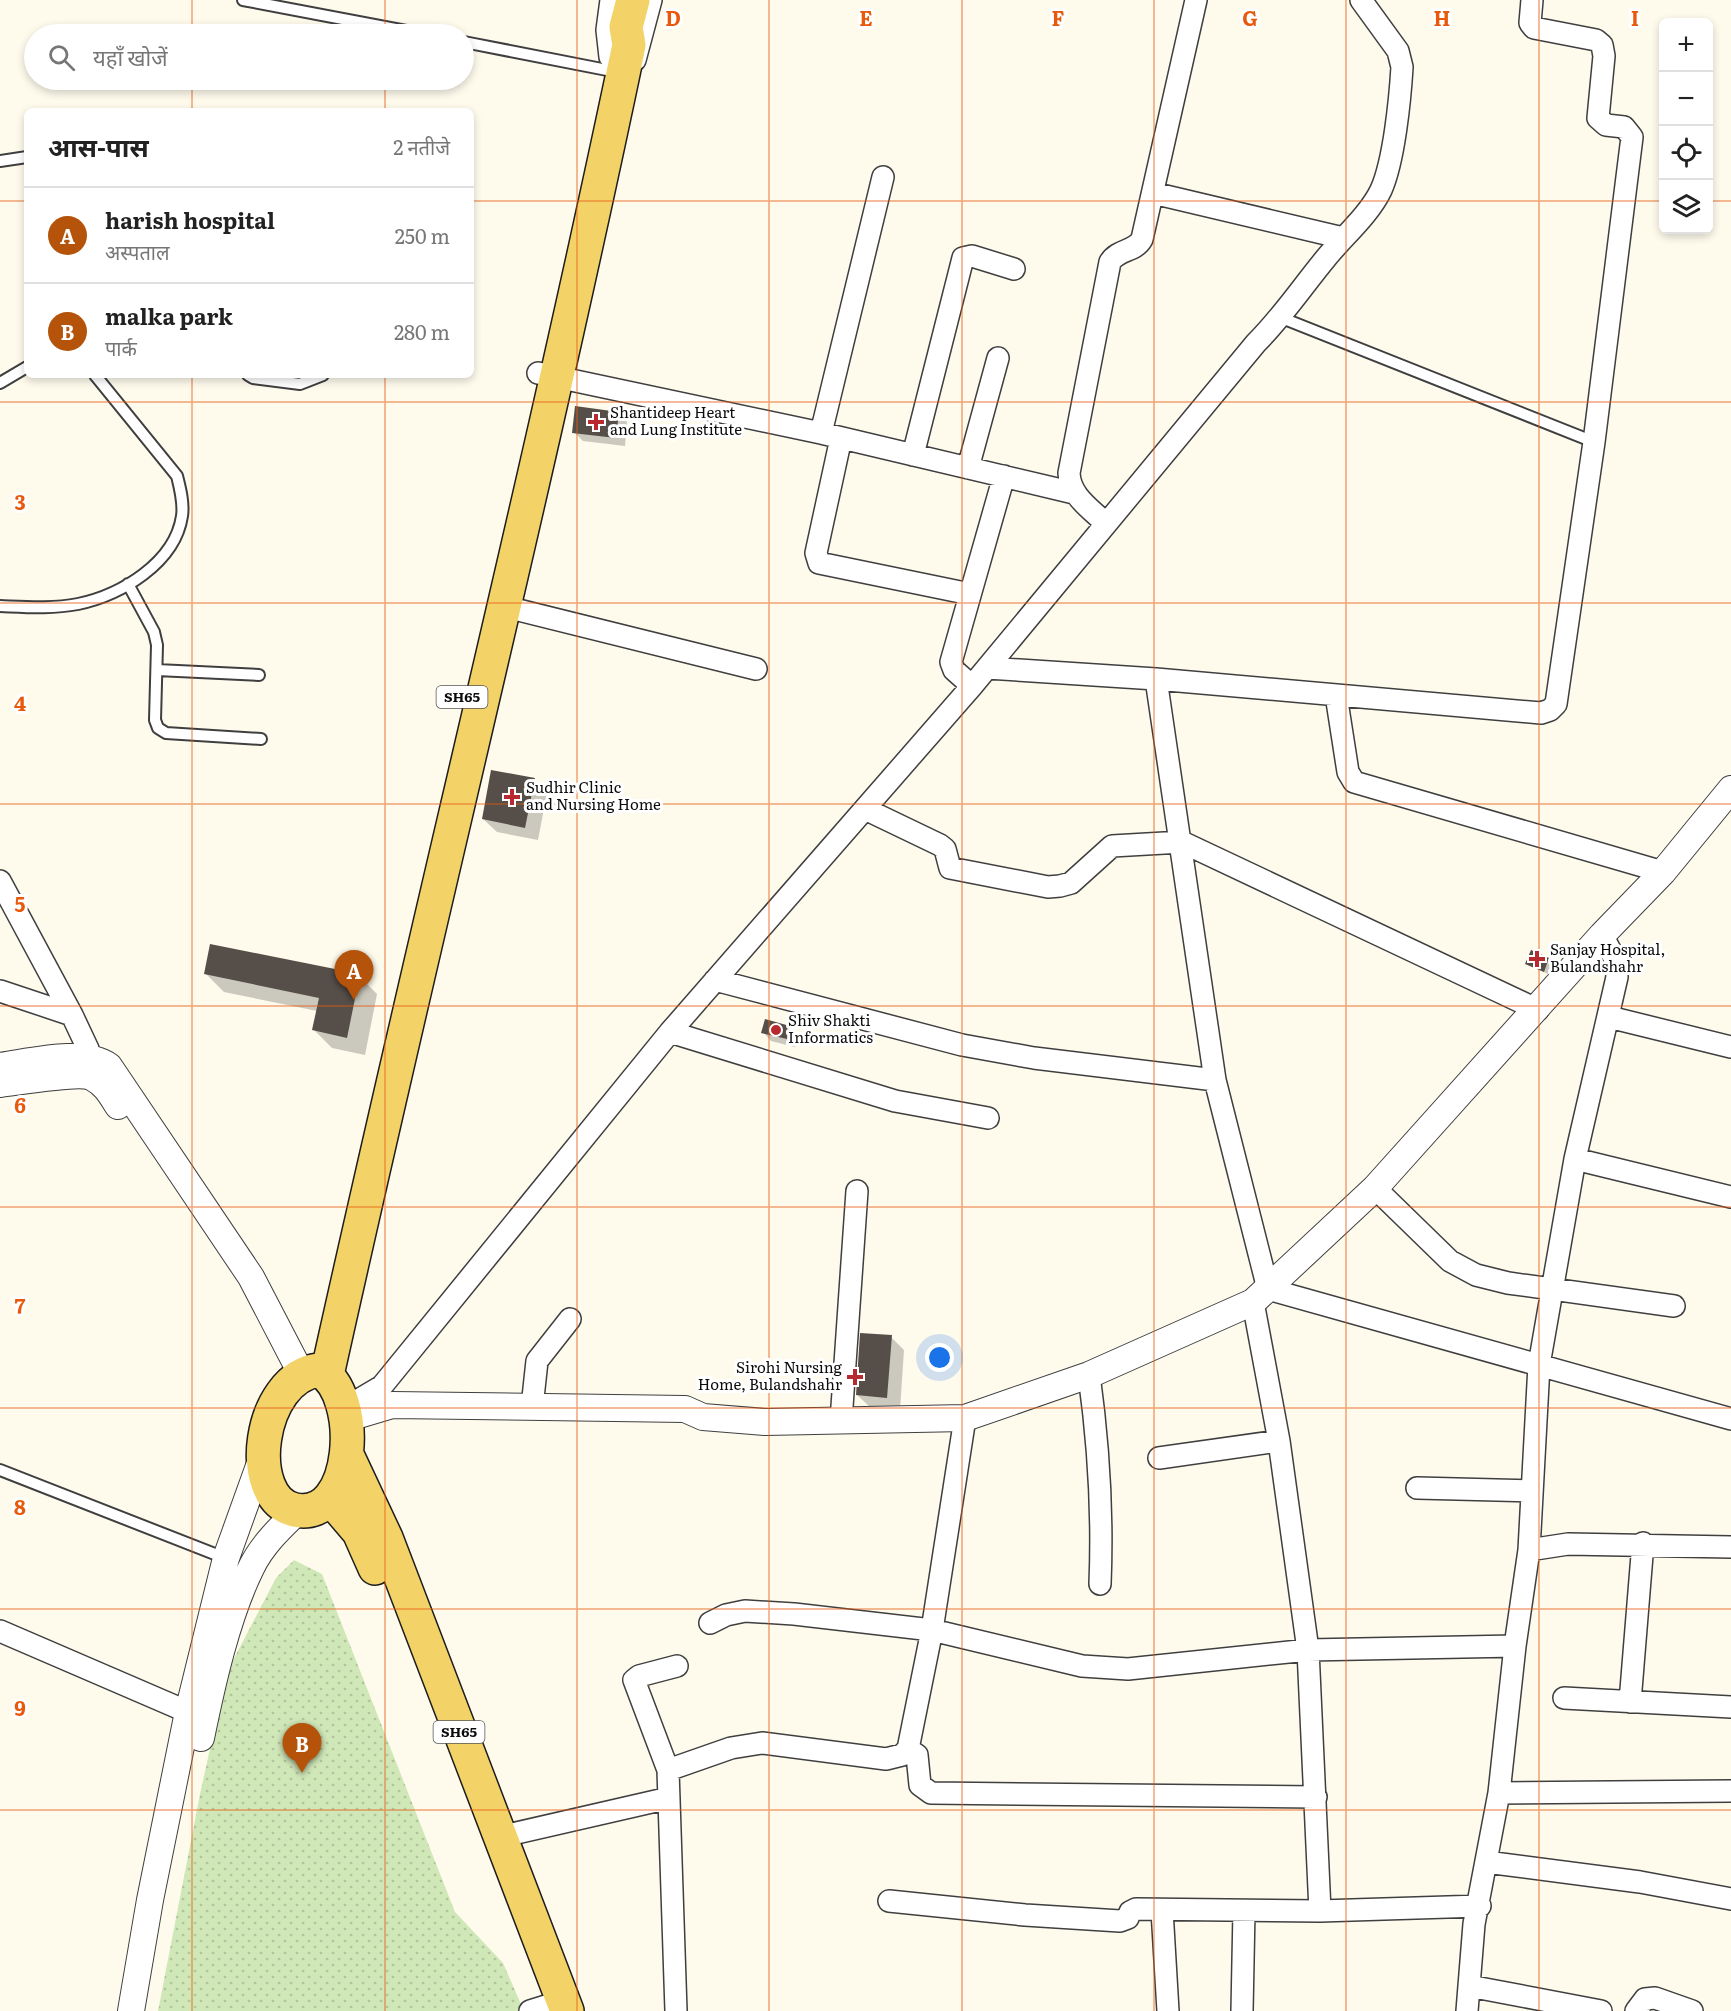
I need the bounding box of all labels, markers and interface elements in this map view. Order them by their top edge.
text: D [665,2,681,32]
text: E [859,2,873,32]
text: F [1052,2,1065,32]
text: G [1242,2,1258,32]
text: H [1434,2,1450,32]
text: I [1631,2,1639,32]
map controls [1659,18,1713,234]
button: + [1659,18,1713,72]
search box [24,24,474,90]
text: यहाँ खोजें [93,40,168,73]
icon: search [45,41,78,74]
button: − [1659,72,1713,126]
text: आस-पास [48,126,149,165]
button: locate [1659,126,1713,180]
text: 2 नतीजे [393,131,450,161]
button: layers [1659,180,1713,234]
text: harish hospital [105,203,275,236]
text: A [60,220,75,250]
text: 250 m [395,220,450,250]
text: अस्पताल [105,236,170,266]
text: malka park [105,299,233,332]
text: B [61,316,74,346]
text: 280 m [394,316,450,346]
text: पार्क [105,332,137,362]
place label: Shantideep Heart and Lung Institute [610,400,742,440]
marker: Shantideep Heart and Lung Institute [587,413,605,431]
text: 3 [14,486,26,516]
road number: SH65 [436,686,488,708]
text: 4 [14,687,26,717]
place label: Sudhir Clinic and Nursing Home [526,775,661,815]
marker: Sudhir Clinic and Nursing Home [503,788,521,806]
text: 5 [15,888,26,918]
place label: Sanjay Hospital, Bulandshahr [1550,937,1665,977]
pin: A [334,950,374,1000]
marker: Sanjay Hospital, Bulandshahr [1528,950,1546,968]
place label: Shiv Shakti Informatics [788,1008,873,1048]
marker: Shiv Shakti Informatics [769,1023,783,1037]
text: 6 [14,1089,26,1119]
text: 7 [15,1290,26,1320]
your location [925,1343,954,1372]
place label: Sirohi Nursing Home, Bulandshahr [698,1355,843,1395]
marker: Sirohi Nursing Home, Bulandshahr [846,1368,864,1386]
text: 8 [14,1491,26,1521]
text: 9 [14,1692,26,1722]
road number: SH65 [434,1721,484,1743]
pin: B [282,1724,322,1773]

